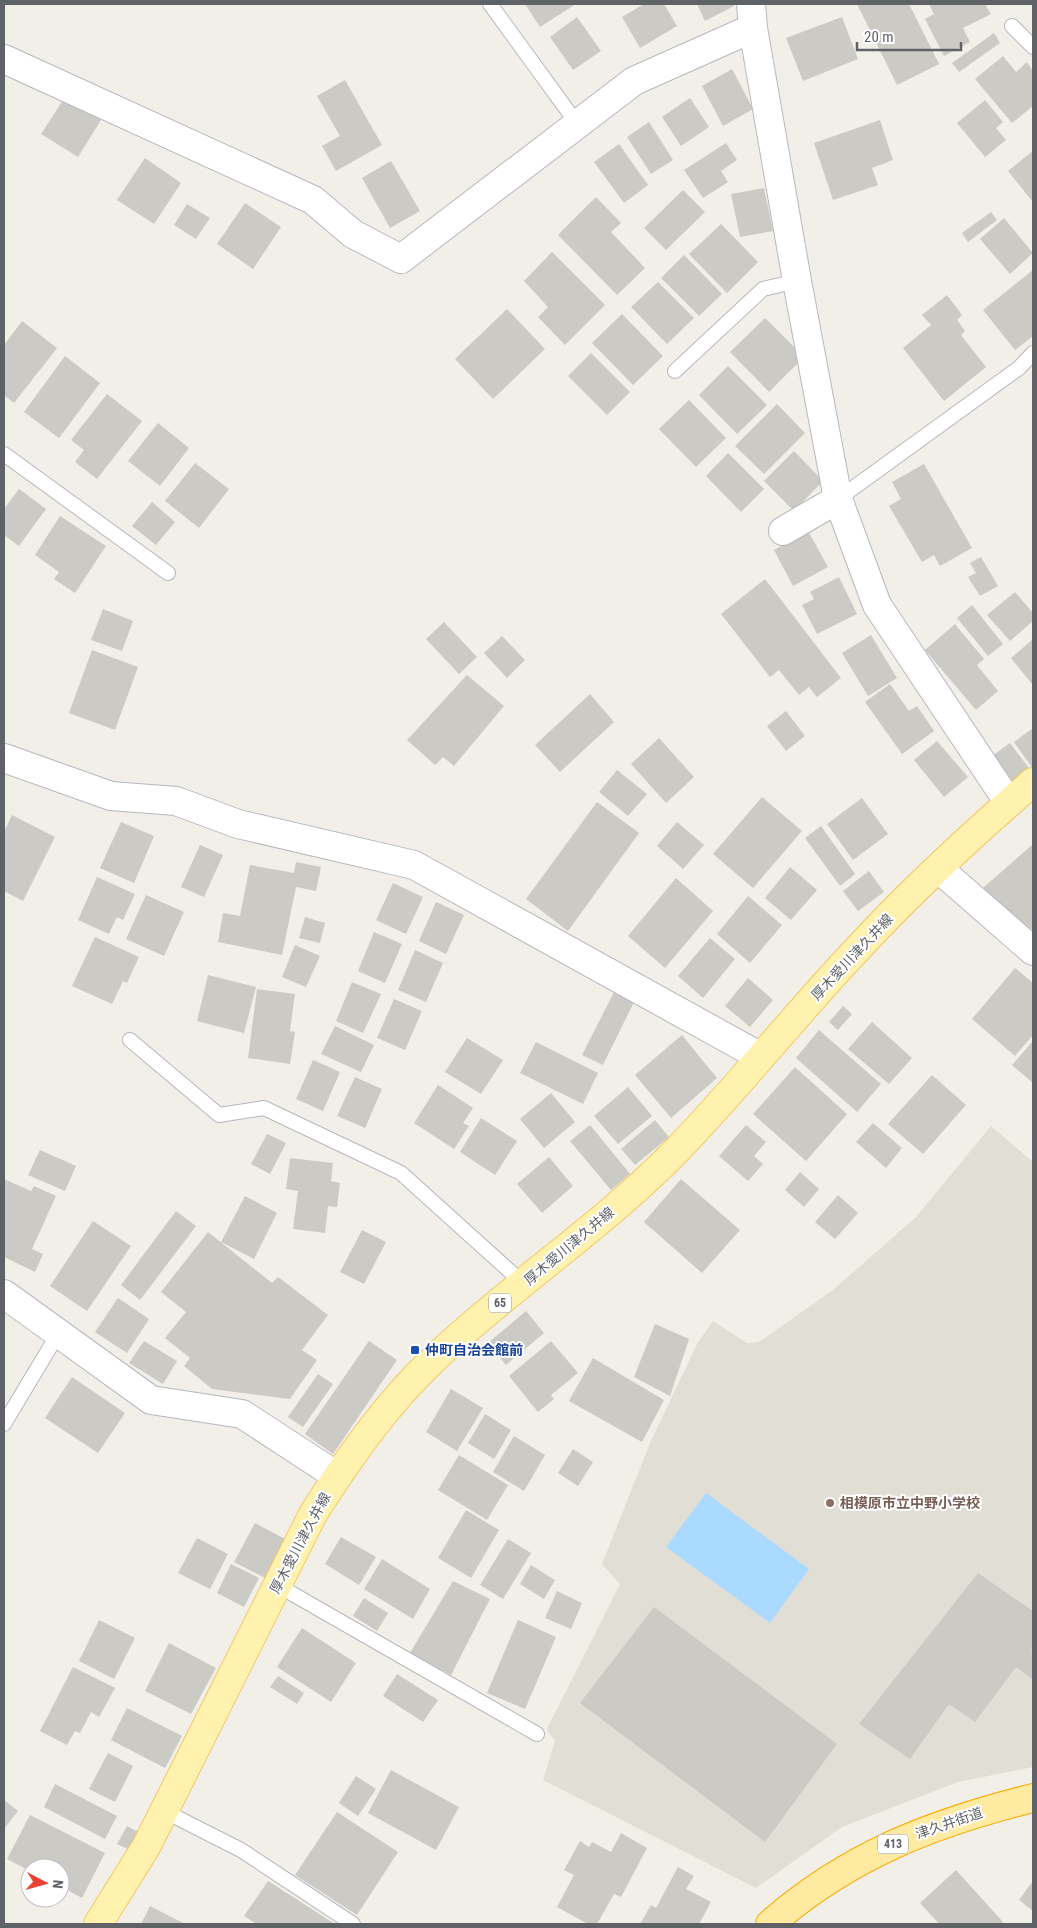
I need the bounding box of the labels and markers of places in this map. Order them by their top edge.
place label: 仲町自治会館前 [425,1342,523,1358]
marker: 仲町自治会館前 [409,1344,421,1356]
place label: 相模原市立中野小学校 [840,1495,980,1511]
marker: 相模原市立中野小学校 [824,1497,836,1509]

